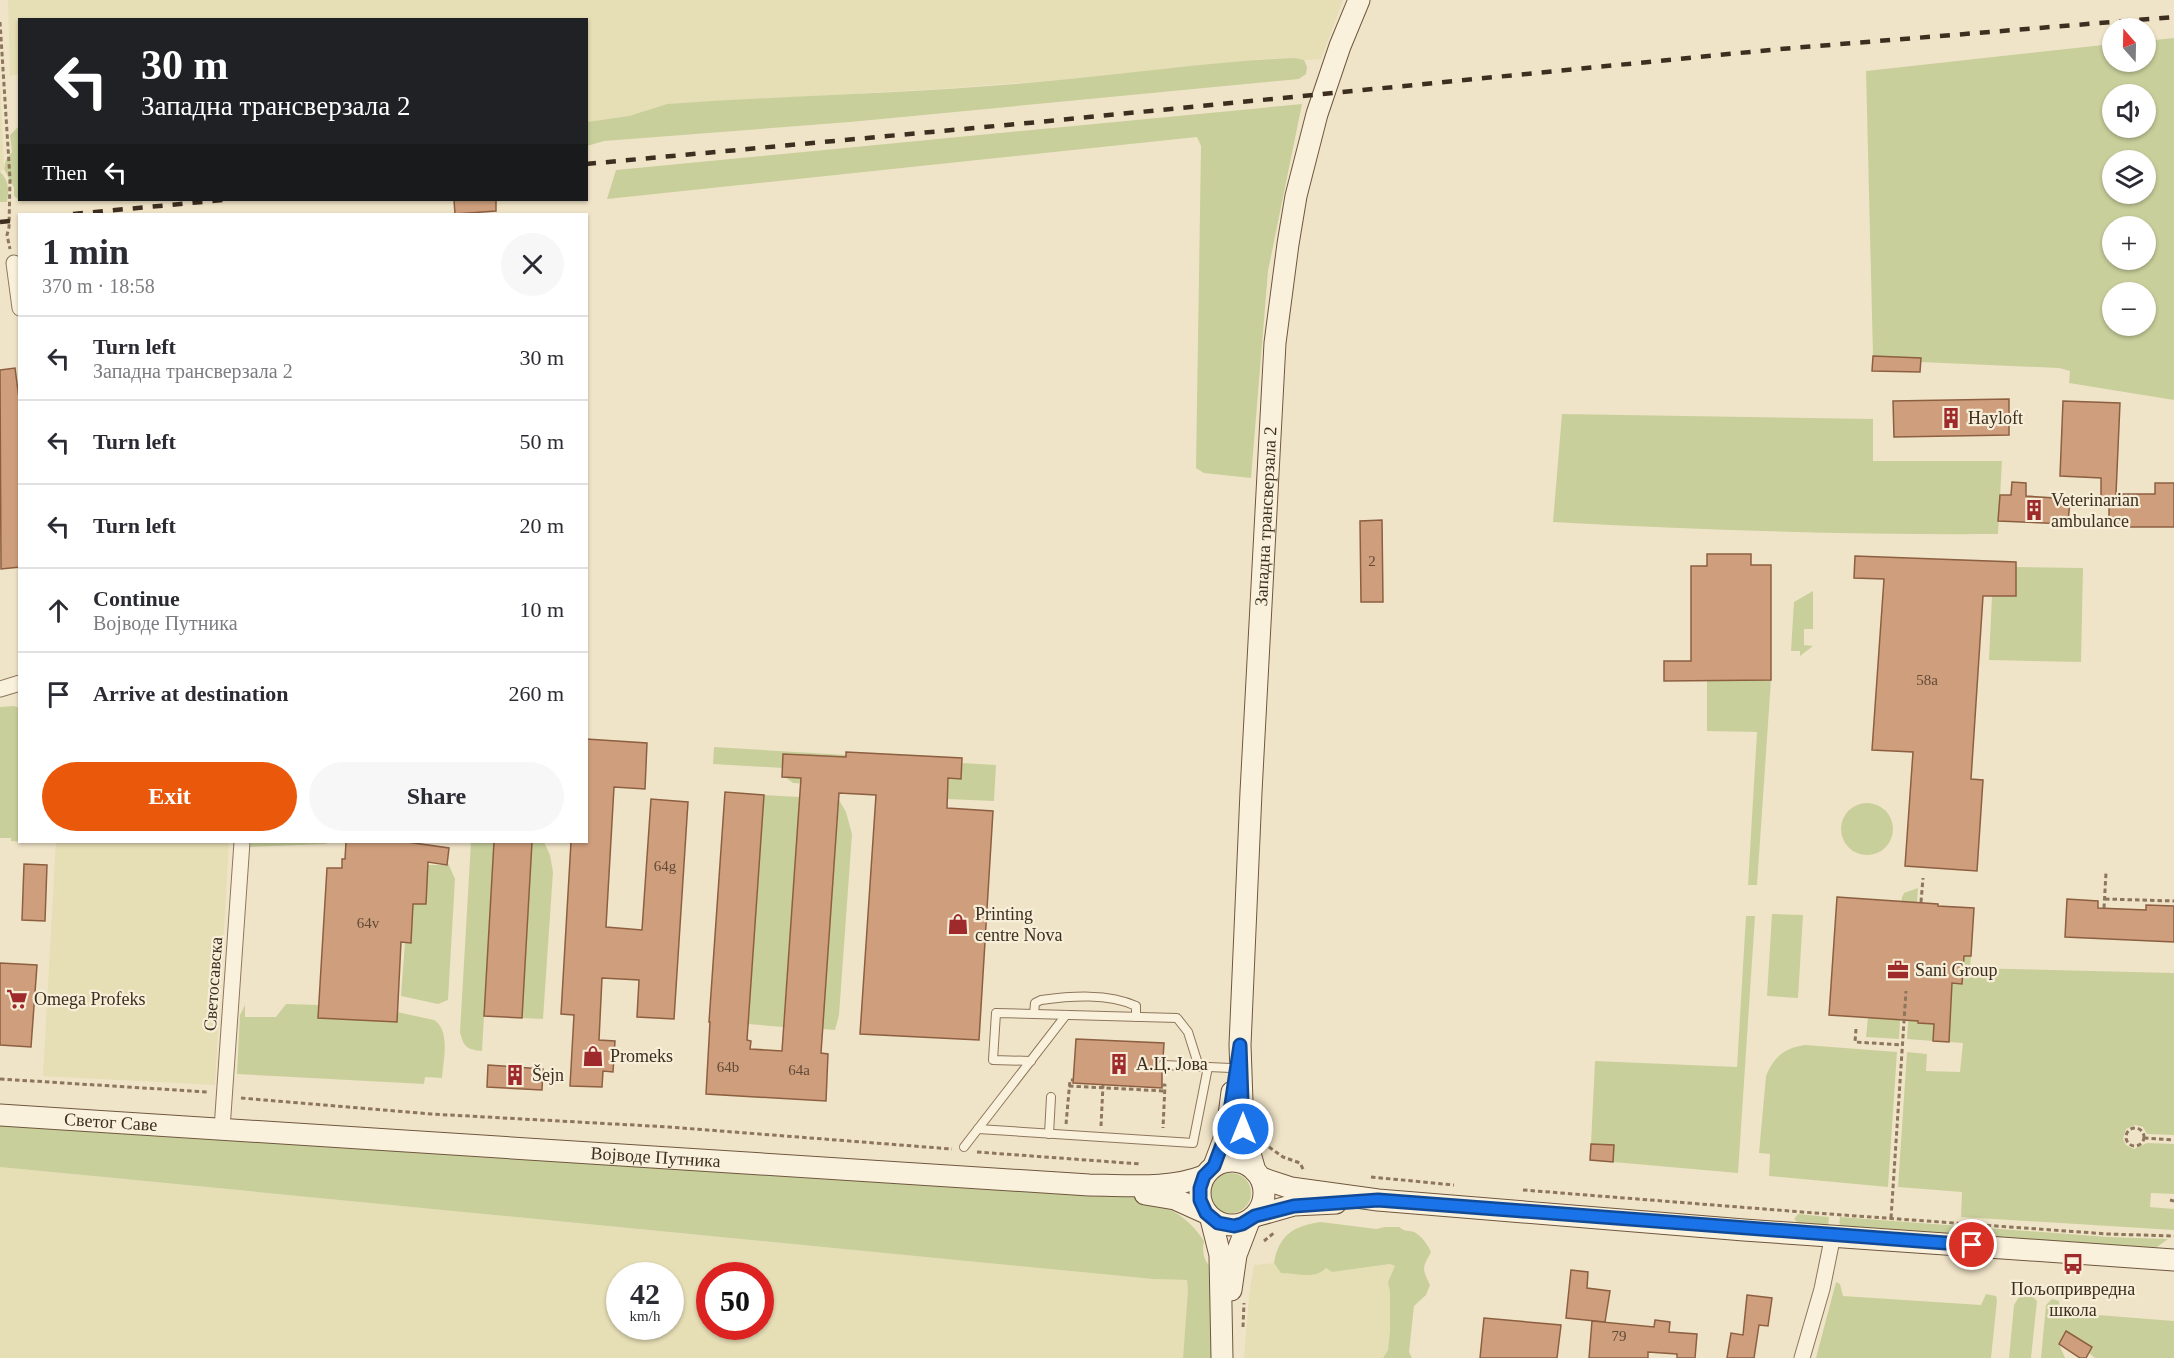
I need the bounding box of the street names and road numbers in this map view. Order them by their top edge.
street label: Западна трансверзала 2 [1251,426,1281,607]
street label: Светосавска [200,936,226,1032]
street label: Светог Саве [64,1109,158,1135]
street label: Војводе Путника [590,1143,721,1171]

